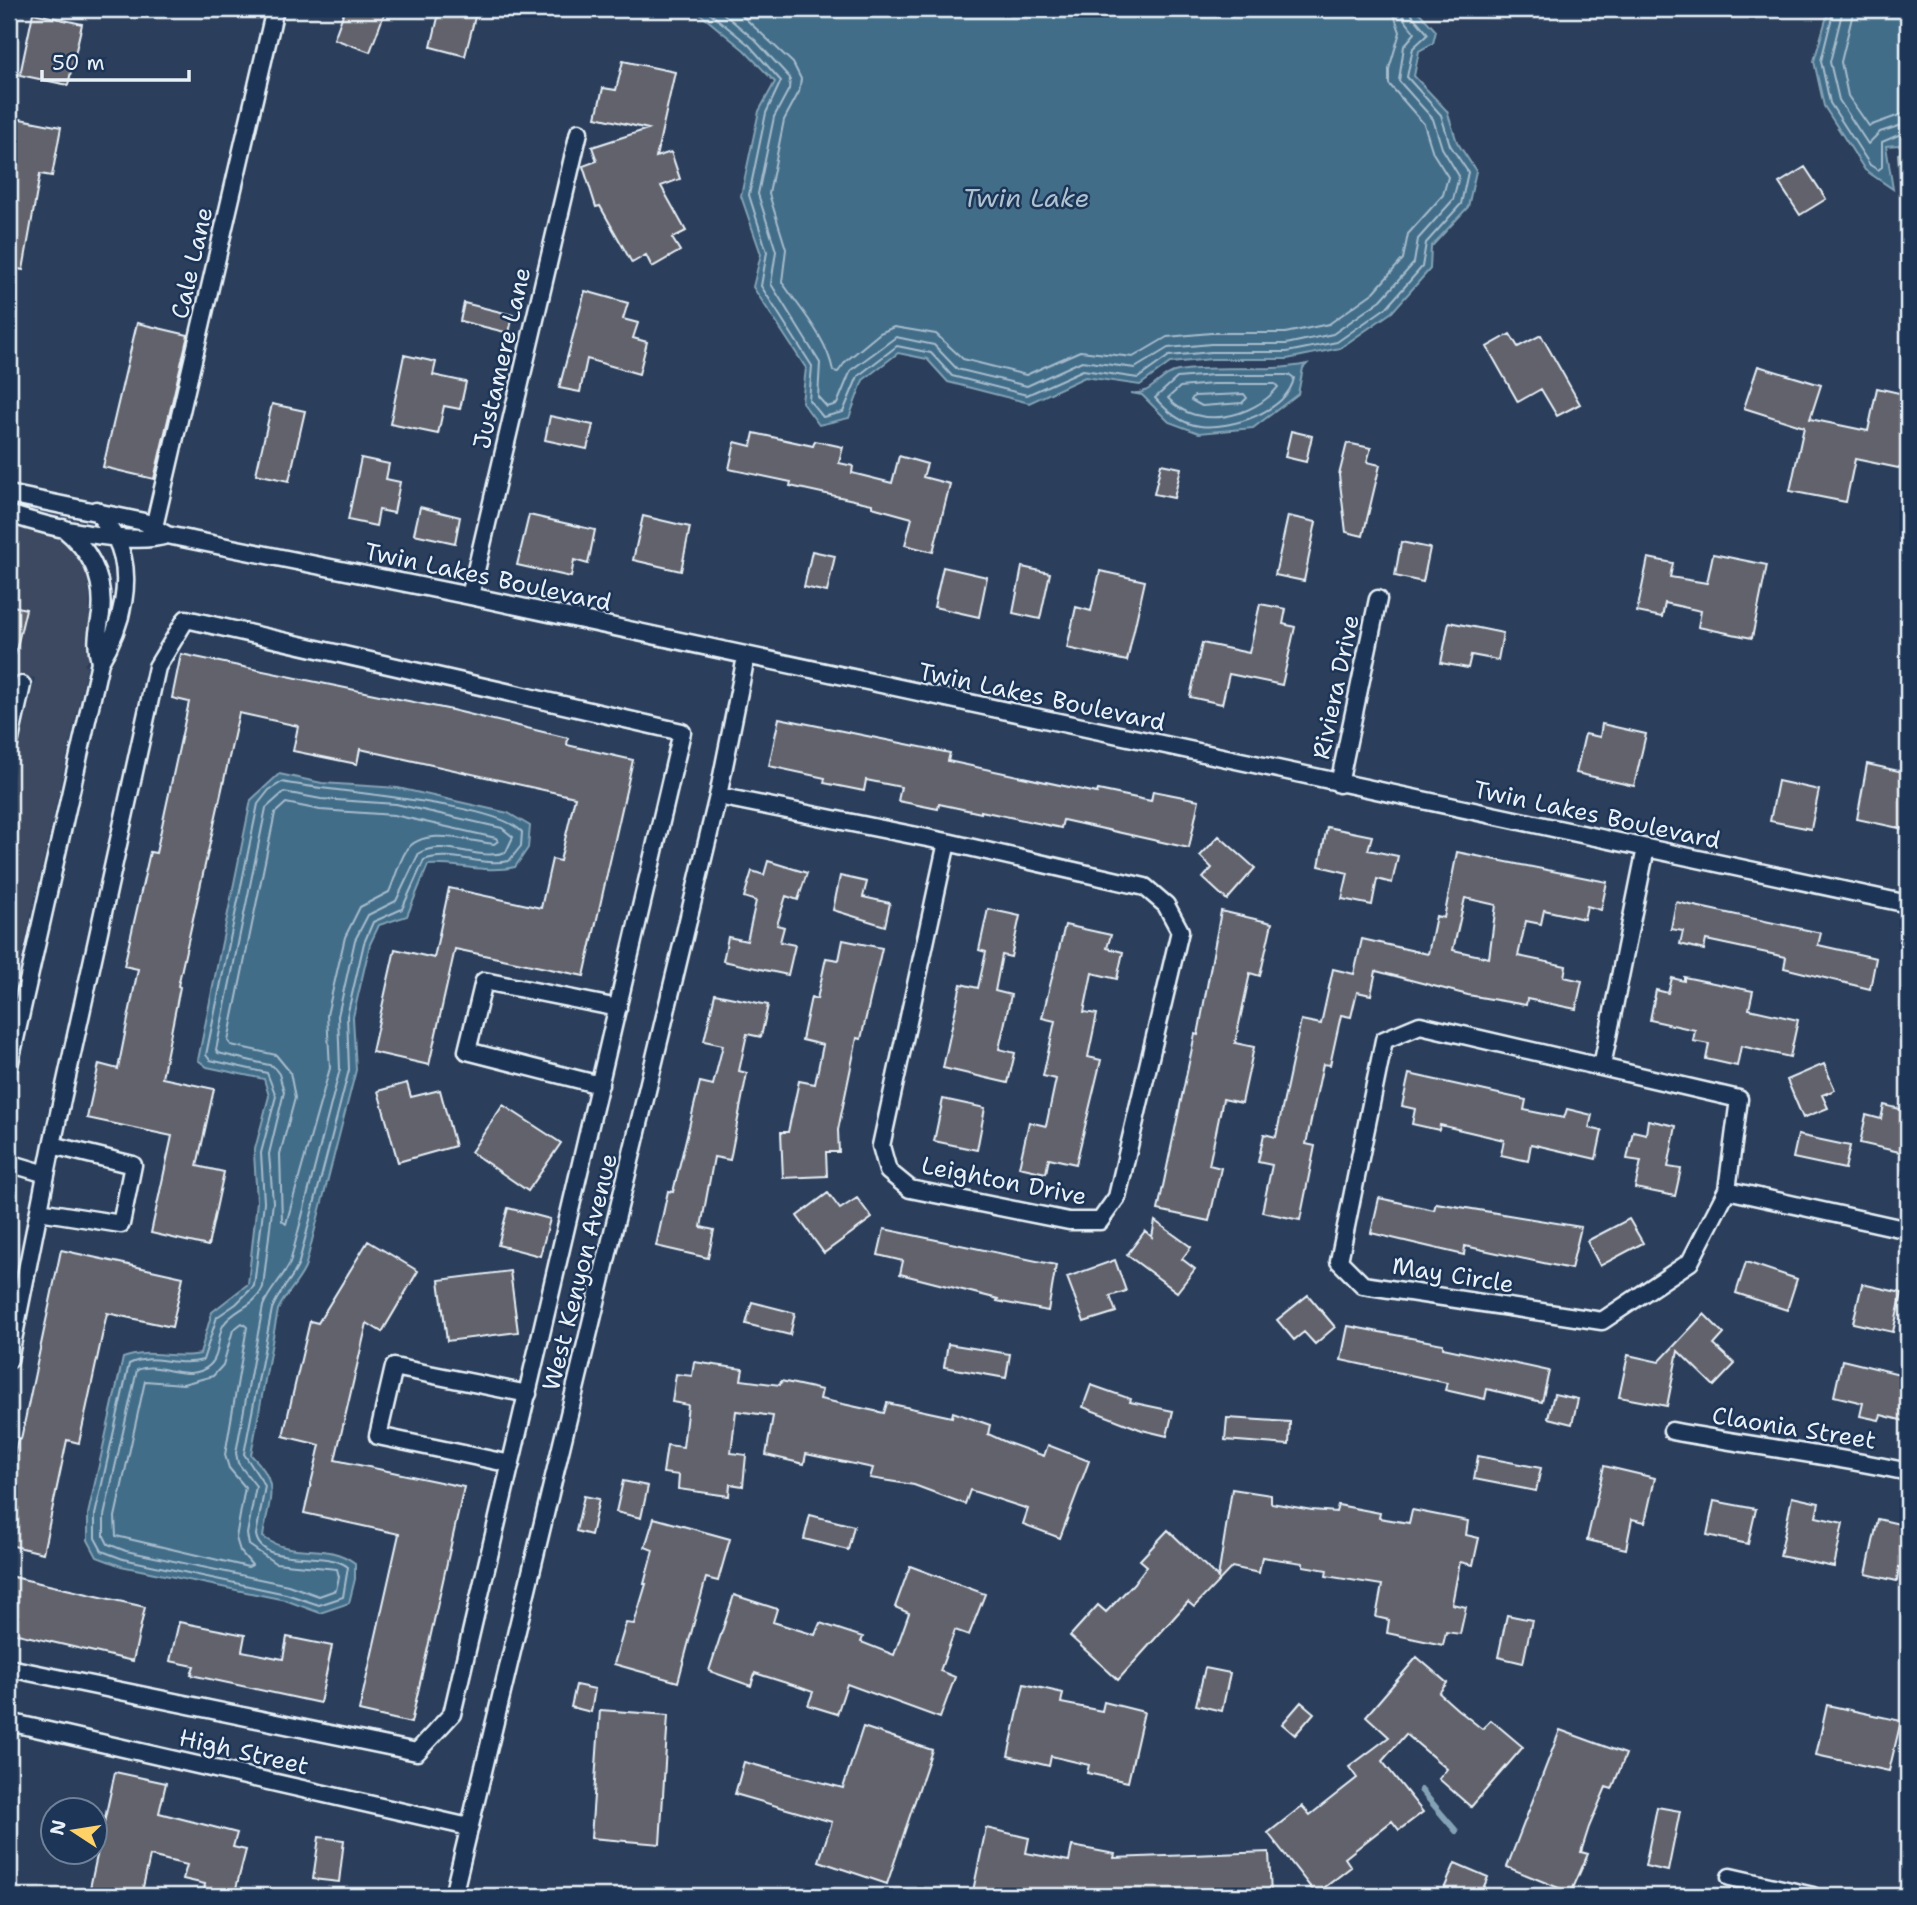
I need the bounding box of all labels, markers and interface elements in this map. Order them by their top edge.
scale bar [42,38,189,82]
text: 50 m [52,49,105,77]
water label: Twin Lake [963,180,1089,215]
street label: Cale Lane [164,204,220,322]
street label: Justamere Lane [466,264,538,452]
street label: Twin Lakes Boulevard [362,535,614,619]
street label: Riviera Drive [1305,612,1367,762]
street label: Twin Lakes Boulevard [916,655,1168,739]
street label: Twin Lakes Boulevard [1471,773,1723,857]
street label: Leighton Drive [919,1149,1089,1213]
street label: West Kenyon Avenue [535,1150,625,1394]
street label: May Circle [1390,1250,1516,1300]
street label: Claonia Street [1710,1399,1878,1457]
street label: High Street [176,1722,312,1782]
north arrow [38,1797,108,1867]
text: N [44,1818,72,1838]

